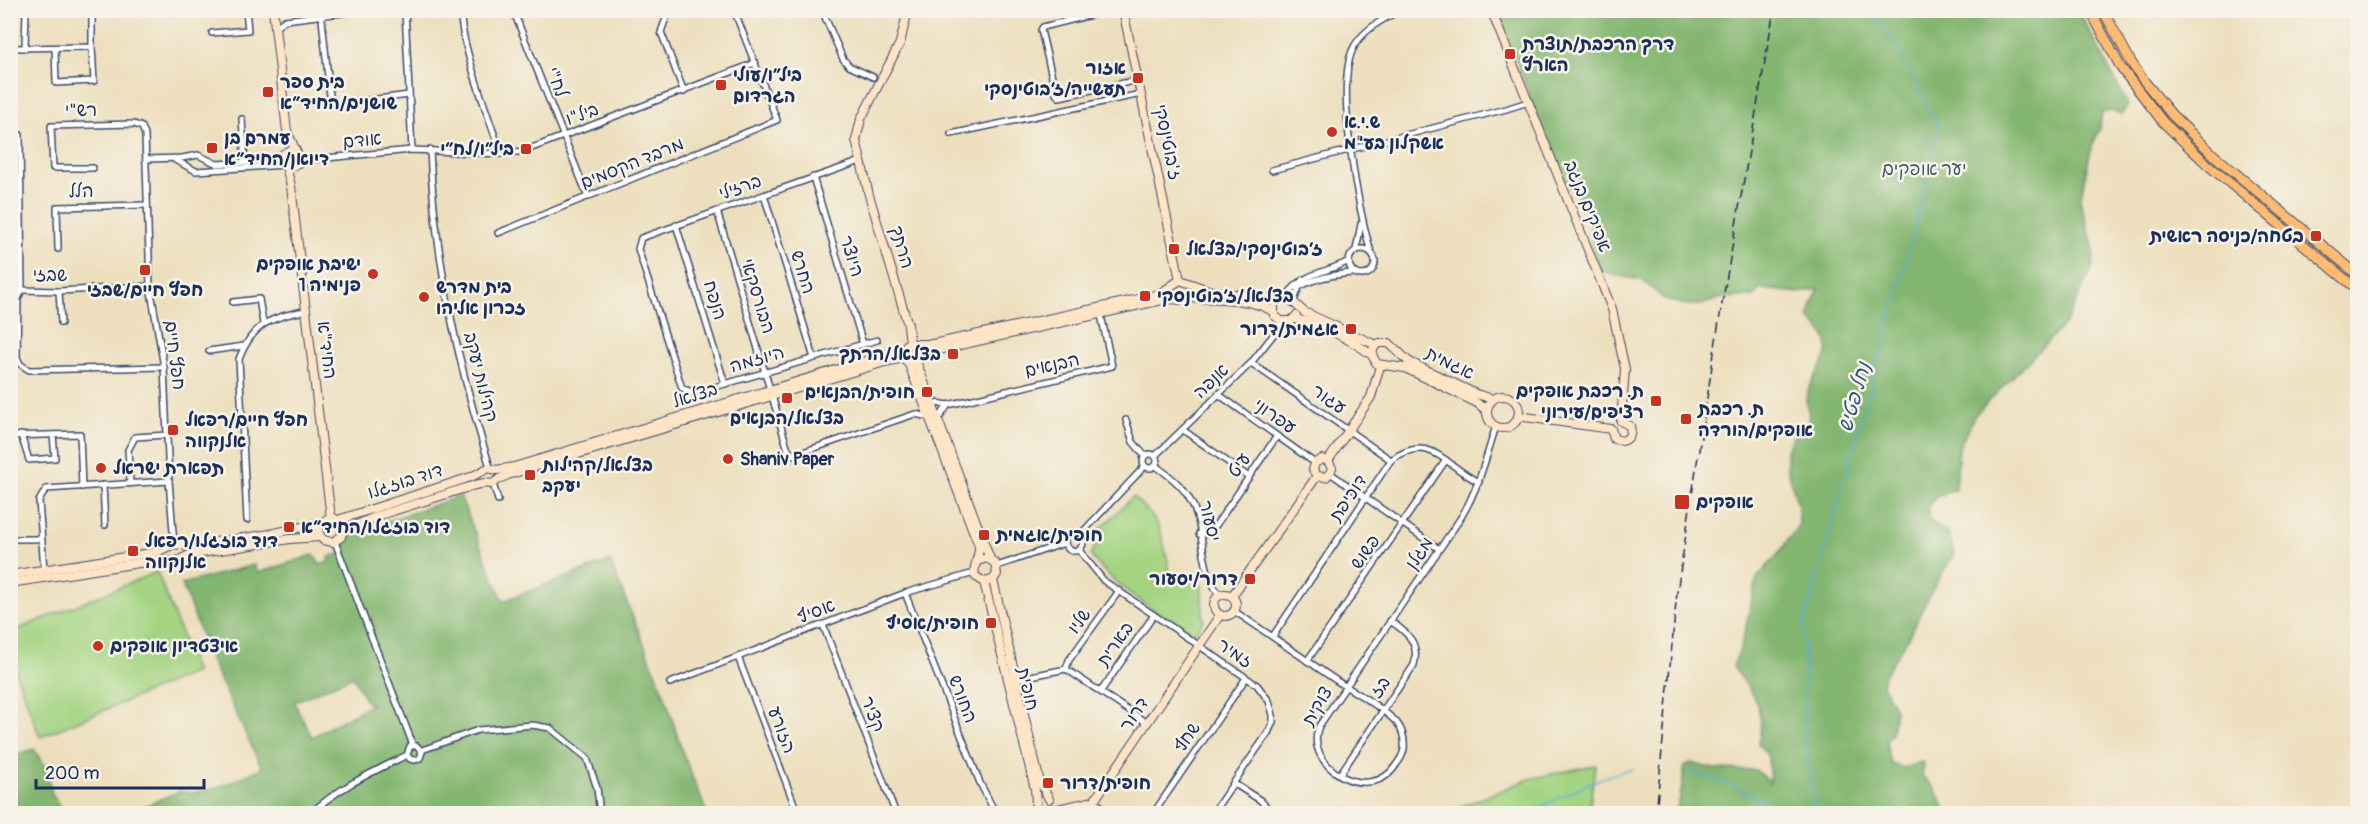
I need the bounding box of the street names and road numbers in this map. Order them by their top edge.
street label: לח"י [540,64,573,101]
street label: ביל"ו [563,98,602,131]
street label: רש"י [65,99,97,122]
street label: ז'בוטינסקי [1148,102,1187,182]
street label: אודם [341,127,383,154]
street label: מרבד הקסמים [577,132,687,195]
street label: אפיקים בנגב [1559,157,1616,256]
street label: ברזילי [716,169,765,205]
street label: הלל [68,180,94,203]
street label: הרתך [884,223,919,271]
street label: היוצר [834,233,869,280]
street label: החרש [785,248,820,297]
street label: הבורסקאי [735,256,780,337]
street label: שבזי [33,264,67,287]
street label: הנפח [698,278,731,323]
street label: חפץ חיים [159,319,190,391]
street label: החיד"א [312,320,341,380]
street label: קהילות יעקב [458,330,503,425]
street label: היוזמה [727,341,787,378]
street label: אגמית [1421,341,1478,385]
street label: הבנאים [1022,348,1082,383]
street label: אנפה [1189,359,1234,404]
street label: בצלאל [670,378,721,413]
street label: עגור [1307,379,1350,419]
street label: עפרוני [1249,394,1300,439]
street label: עיט [1223,448,1256,482]
street label: דוד בוזגלו [365,459,446,504]
street label: דוכיפת [1324,470,1372,527]
street label: יסעור [1193,498,1226,544]
street label: פשוש [1345,531,1385,574]
street label: מגלן [1400,532,1439,574]
street label: אסיף [794,594,838,629]
street label: שליו [1063,604,1096,638]
street label: בארית [1091,618,1139,672]
street label: זמיר [1213,633,1257,673]
street label: חופית [1011,664,1044,713]
street label: החורש [943,672,982,726]
street label: בז [1365,672,1396,703]
street label: צוקית [1297,682,1338,731]
street label: קציר [855,693,890,735]
street label: דרור [1115,693,1154,736]
street label: הזורע [762,704,801,757]
street label: שחף [1169,718,1206,757]

